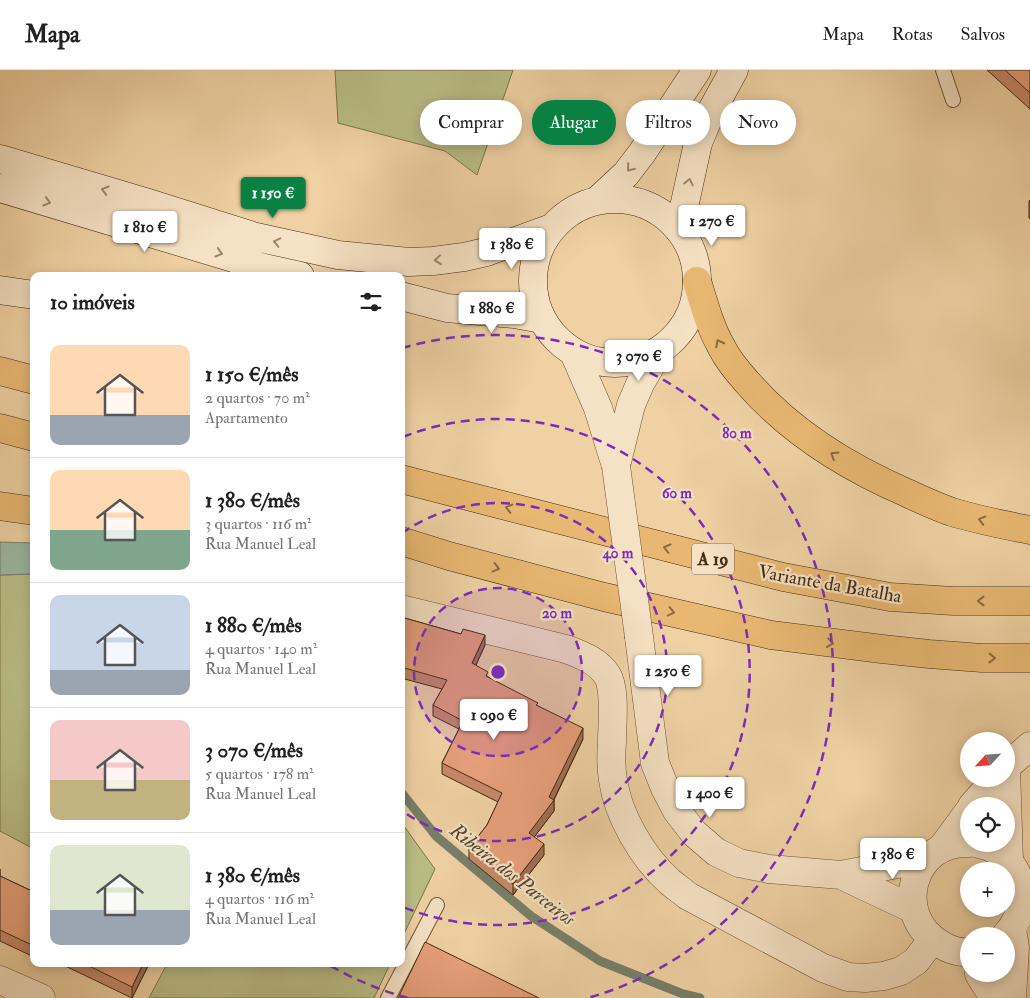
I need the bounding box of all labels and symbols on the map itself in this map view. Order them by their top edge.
one-way arrow [627,162,636,171]
pin: 1 150 € [227,176,319,219]
one-way arrow [683,178,694,187]
one-way arrow [101,186,109,196]
one-way arrow [42,196,50,206]
pin: 1 270 € [666,204,758,247]
pin: 1 810 € [99,210,191,253]
pin: 1 380 € [466,228,558,270]
one-way arrow [273,237,282,248]
one-way arrow [215,248,223,258]
one-way arrow [433,255,441,266]
pin: 1 880 € [446,292,538,334]
one-way arrow [715,339,725,348]
pin: 3 070 € [593,340,685,382]
text: 80 m [722,424,752,443]
one-way arrow [831,451,840,461]
text: 60 m [662,484,692,503]
one-way arrow [506,503,514,513]
one-way arrow [979,516,987,526]
one-way arrow [662,543,671,554]
text: 40 m [602,544,634,563]
road number: A 19 [692,544,734,574]
street label: Variante da Batalha [756,560,904,608]
one-way arrow [492,563,500,573]
one-way arrow [977,596,985,607]
text: 20 m [542,604,572,623]
one-way arrow [666,606,675,617]
one-way arrow [826,637,835,647]
one-way arrow [988,653,996,663]
pin: 1 250 € [622,654,714,697]
centre of rings [489,663,507,681]
pin: 1 090 € [448,698,540,741]
north arrow [960,732,1015,788]
pin: 1 400 € [664,776,756,819]
water label: Ribeira dos Parceiros [444,817,581,931]
pin: 1 380 € [847,838,939,880]

